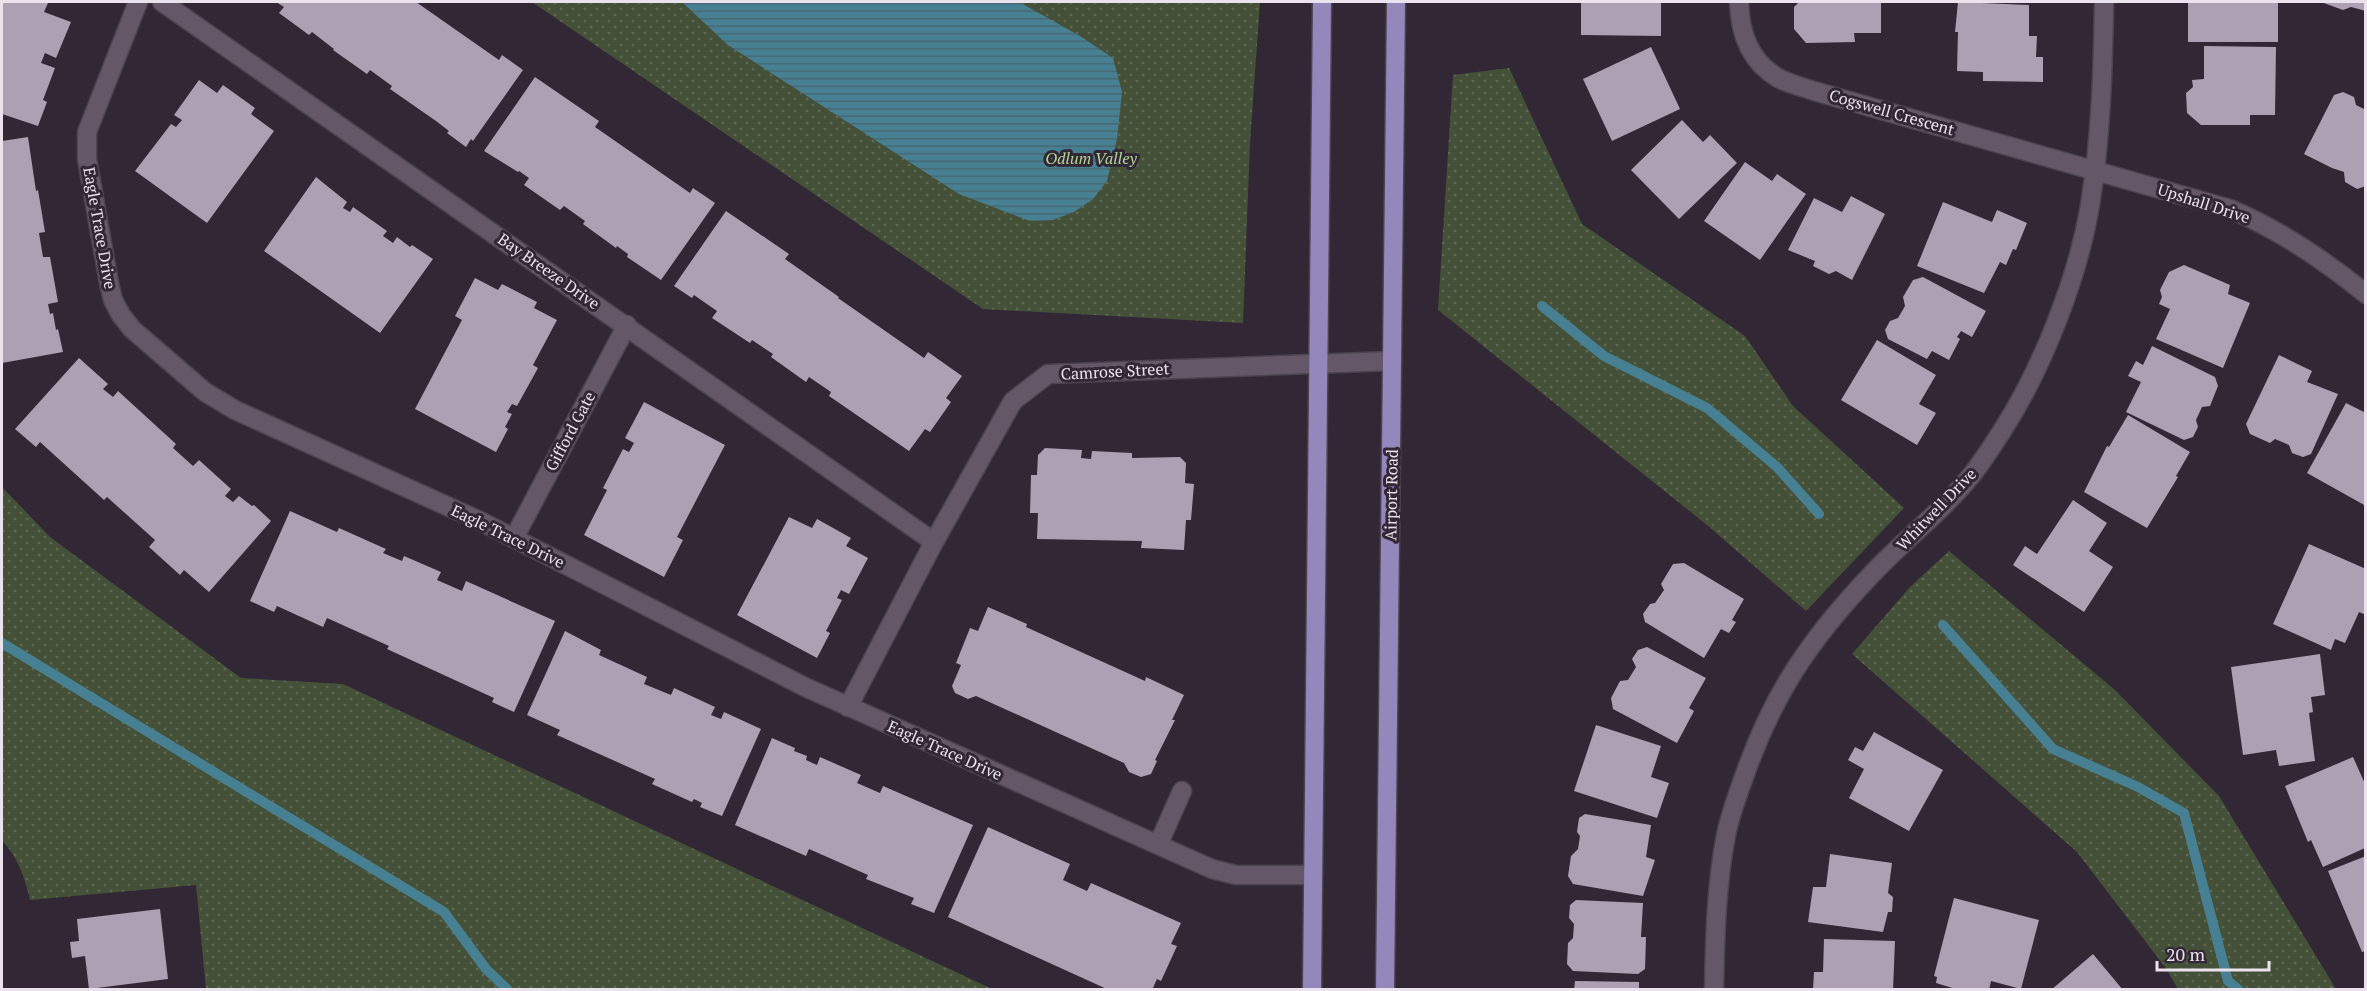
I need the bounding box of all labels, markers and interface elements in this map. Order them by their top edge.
street label: Cogswell Crescent [1827,84,1957,140]
park label: Odlum Valley [1045,147,1137,169]
street label: Eagle Trace Drive [78,165,122,291]
street label: Upshall Drive [2155,178,2253,228]
street label: Bay Breeze Drive [494,228,604,314]
street label: Camrose Street [1060,357,1170,385]
street label: Gifford Gate [540,387,600,475]
street label: Airport Road [1379,449,1403,541]
street label: Whitwell Drive [1891,463,1981,555]
street label: Eagle Trace Drive [448,499,568,573]
street label: Eagle Trace Drive [884,715,1006,785]
scale bar [2157,934,2270,972]
text: 20 m [2166,942,2206,966]

